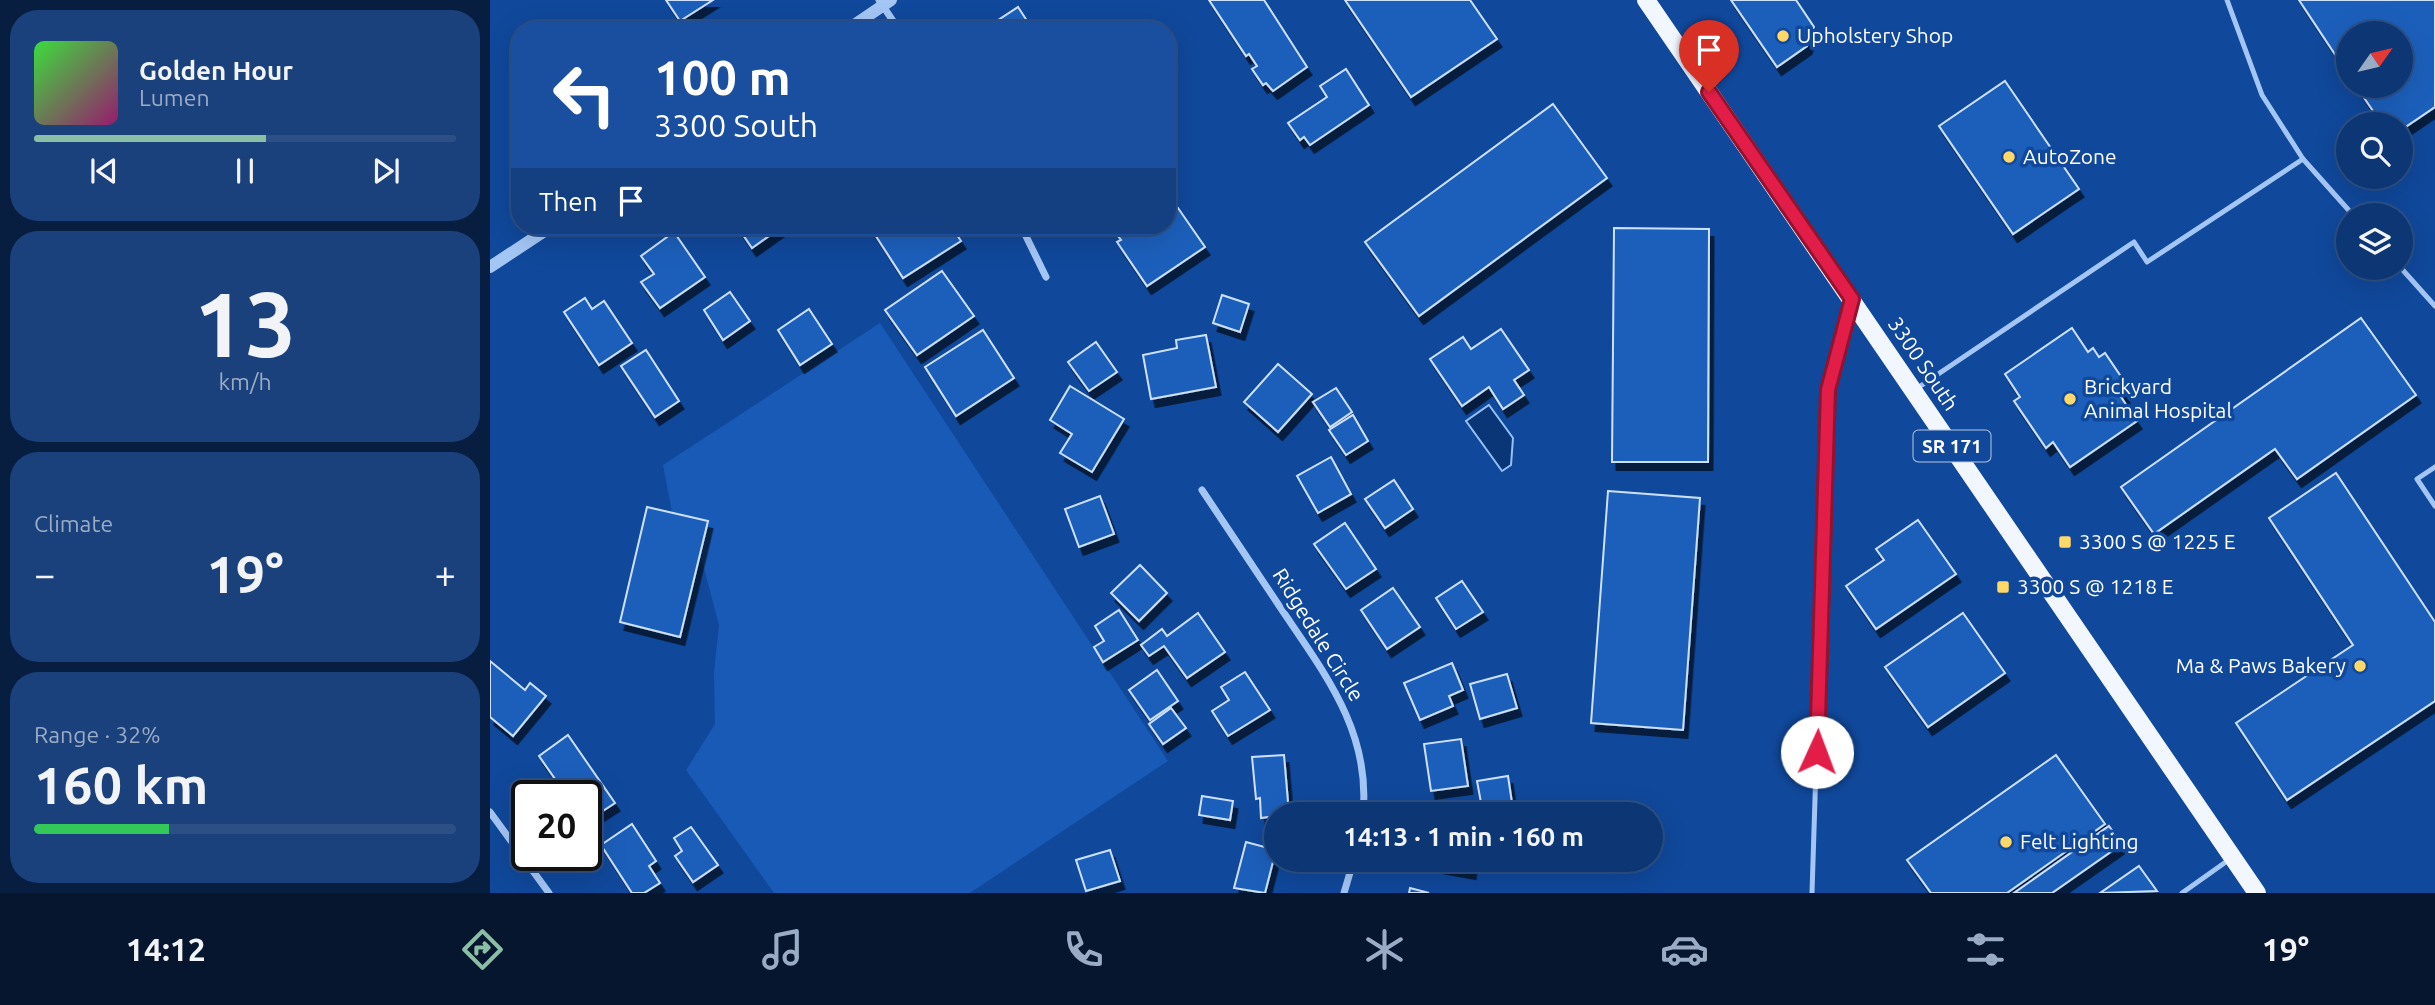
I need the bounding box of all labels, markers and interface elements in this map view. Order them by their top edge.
pin [1679,20,1739,92]
north arrow [2336,21,2413,98]
map controls [2336,21,2413,280]
place label: Upholstery Shop [1797,23,1953,47]
marker: Upholstery Shop [1775,28,1791,44]
icon: arrive [1690,31,1728,69]
icon: left [539,49,630,140]
text: 100 m [654,49,791,104]
text: Golden Hour [139,56,293,85]
text: Lumen [139,85,210,110]
text: 3300 South [654,107,818,143]
button: search [2336,112,2413,189]
place label: AutoZone [2023,144,2117,168]
marker: AutoZone [2001,149,2017,165]
icon: previous [85,152,123,190]
icon: pause [226,152,264,190]
icon: next [367,152,405,190]
icon: arrive [612,182,650,220]
text: Then [539,187,598,216]
button: layers [2336,203,2413,280]
text: 13 [194,272,296,374]
street label: 3300 South [1884,312,1964,415]
text: km/h [218,369,272,394]
place label: Brickyard Animal Hospital [2084,374,2232,422]
marker: Brickyard Animal Hospital [2062,391,2078,407]
road number: SR 171 [1914,430,1990,462]
text: Climate [34,511,113,536]
place label: 3300 S @ 1225 E [2079,529,2236,553]
marker: 3300 S @ 1225 E [2057,534,2073,550]
text: 19° [206,545,284,603]
text: − [34,553,55,595]
text: + [435,553,456,595]
street label: Ridgedale Circle [1268,564,1369,705]
place label: 3300 S @ 1218 E [2017,574,2174,598]
marker: 3300 S @ 1218 E [1995,579,2011,595]
place label: Ma & Paws Bakery [2176,653,2346,677]
marker: Ma & Paws Bakery [2352,658,2368,674]
position arrow [1780,715,1854,789]
text: Range · 32% [34,722,161,747]
text: 160 km [34,756,208,814]
speed limit sign: 20 [511,780,602,871]
text: 14:13 · 1 min · 160 m [1343,822,1584,851]
place label: Felt Lighting [2020,829,2138,853]
marker: Felt Lighting [1998,834,2014,850]
icon: directions [458,925,507,974]
icon: music [758,925,807,974]
icon: phone [1059,925,1108,974]
icon: climate [1360,925,1409,974]
icon: car [1660,925,1709,974]
icon: filters [1961,925,2010,974]
text: 14:12 [126,931,206,967]
text: 19° [2262,931,2309,967]

